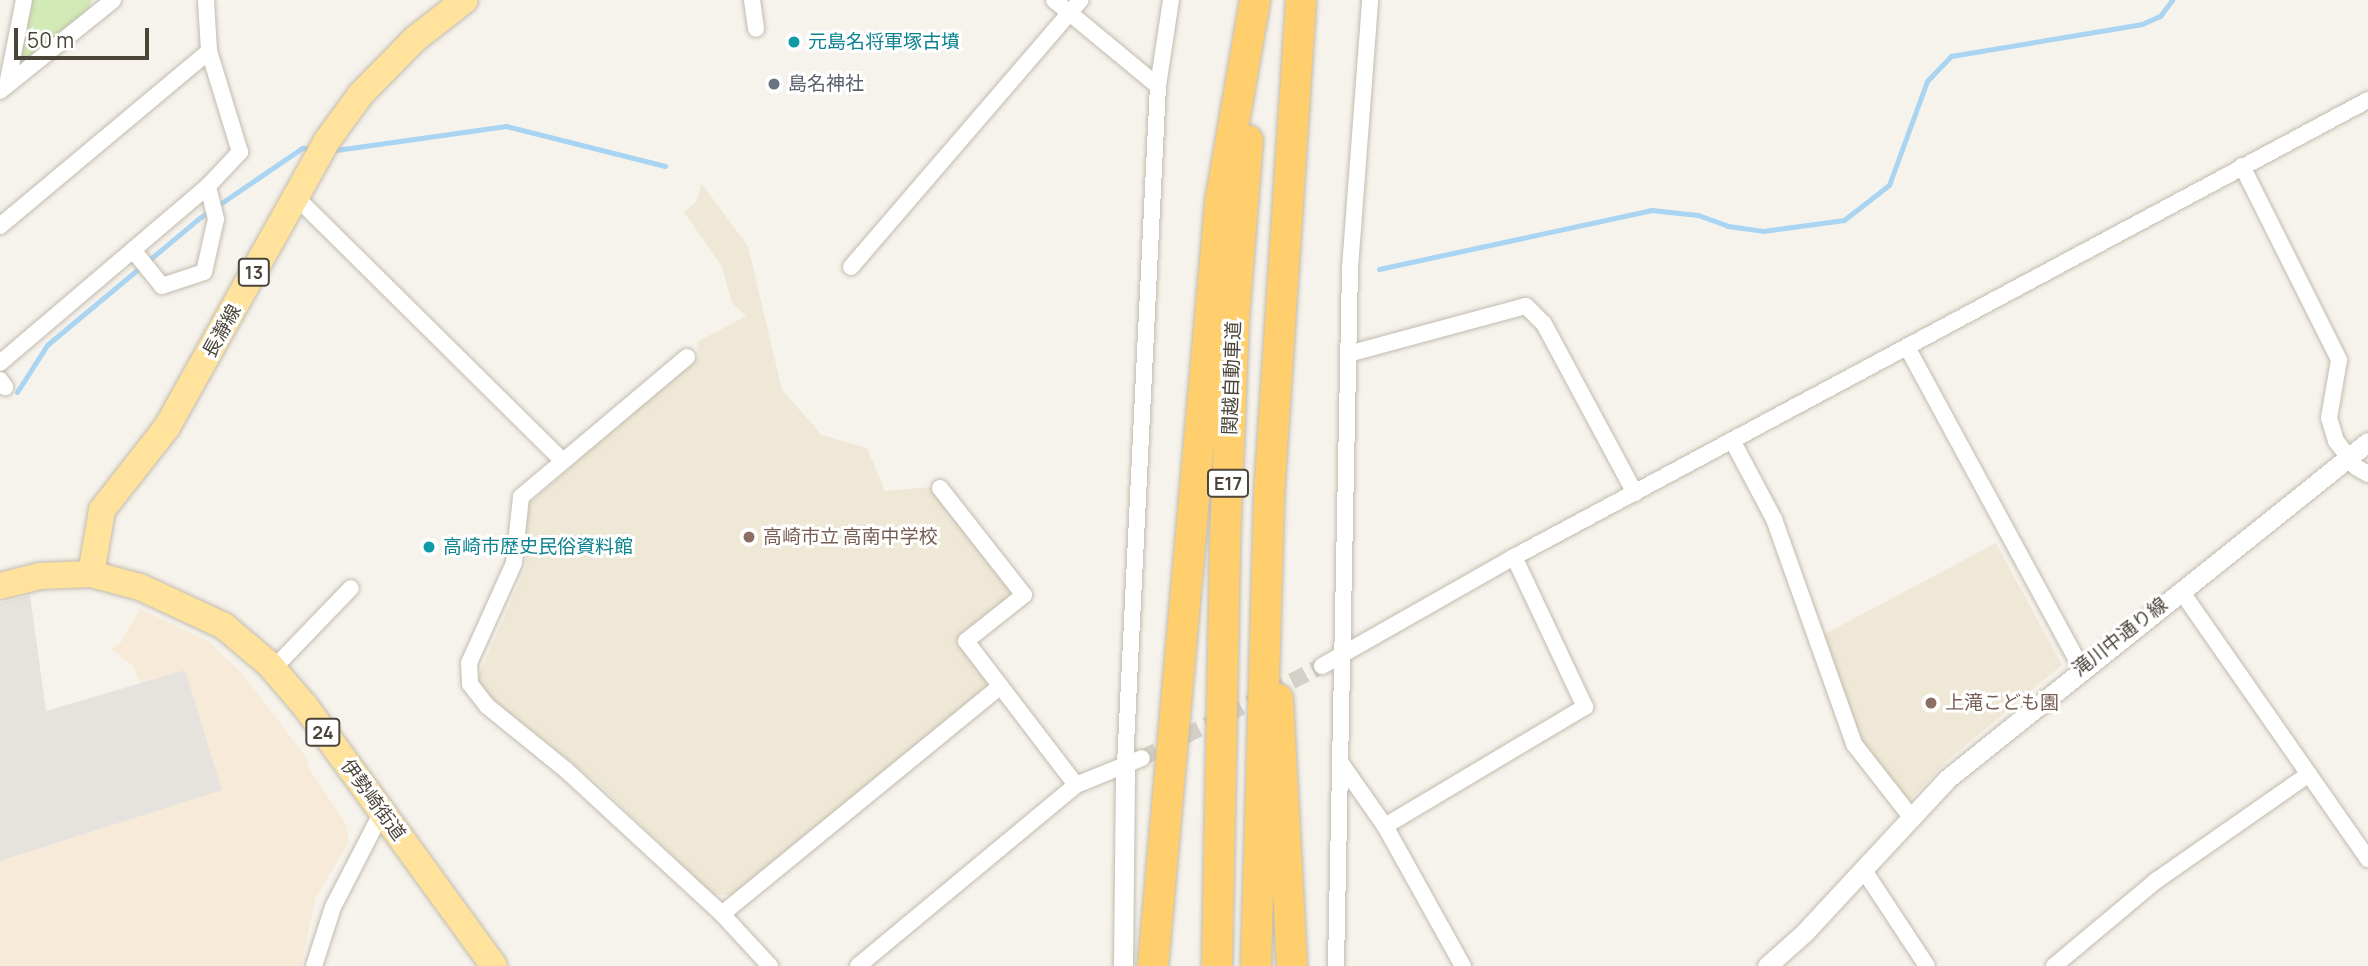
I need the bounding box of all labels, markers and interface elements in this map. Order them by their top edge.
scale bar [18,14,152,58]
text: 50 m [27,26,74,54]
place label: 元島名将軍塚古墳 [808,31,960,53]
marker: 元島名将軍塚古墳 [786,34,802,50]
place label: 島名神社 [788,73,864,95]
marker: 島名神社 [766,76,782,92]
road number: 13 [236,258,272,286]
street label: 長瀞線 [198,301,246,361]
street label: 関越自動車道 [1219,321,1245,435]
road number: E17 [1205,468,1251,498]
place label: 高崎市立 高南中学校 [763,526,938,548]
marker: 高崎市立 高南中学校 [741,529,757,545]
place label: 高崎市歴史民俗資料館 [443,536,633,558]
marker: 高崎市歴史民俗資料館 [421,539,437,555]
street label: 滝川中通り線 [2068,593,2172,681]
place label: 上滝こども園 [1945,692,2059,714]
marker: 上滝こども園 [1923,695,1939,711]
road number: 24 [304,718,342,746]
street label: 伊勢崎街道 [336,755,410,845]

